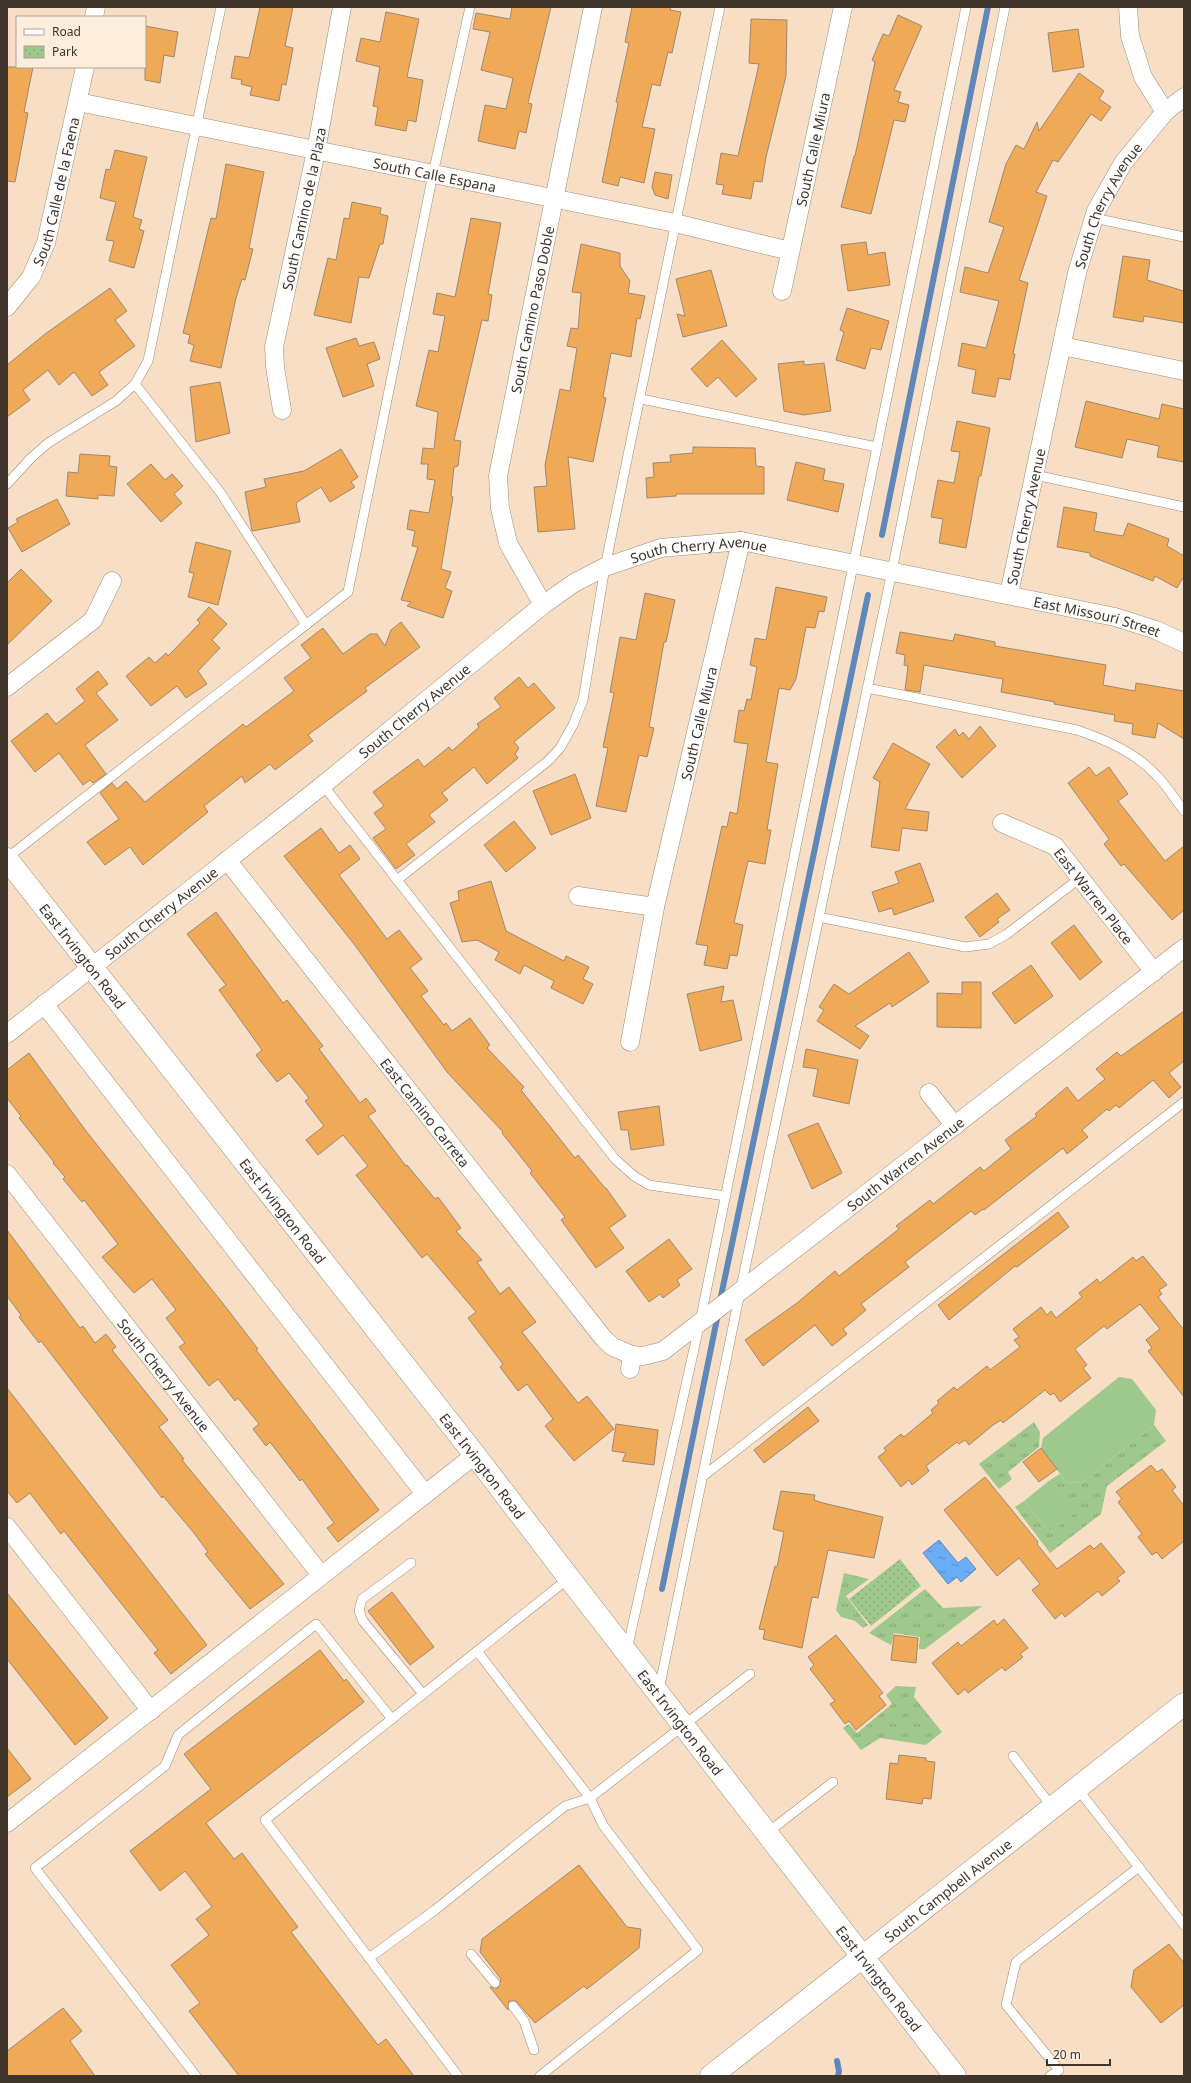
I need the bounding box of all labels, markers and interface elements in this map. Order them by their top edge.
legend [16,16,146,68]
text: Road [52,23,81,40]
text: Park [52,43,78,60]
street label: South Calle Miura [791,91,834,208]
street label: South Calle de la Faena [28,115,83,269]
street label: South Camino de la Plaza [277,126,330,292]
street label: South Cherry Avenue [1069,138,1146,271]
street label: South Calle Espana [371,153,498,196]
street label: South Camino Paso Doble [505,224,558,395]
street label: South Cherry Avenue [1002,447,1049,587]
street label: South Cherry Avenue [627,531,769,567]
street label: East Missouri Street [1032,591,1164,641]
street label: South Cherry Avenue [354,659,474,762]
street label: South Calle Miura [676,665,721,782]
street label: East Warren Place [1050,844,1138,948]
street label: South Cherry Avenue [100,862,222,963]
street label: East Irvington Road [36,899,130,1012]
street label: East Camino Carreta [377,1054,474,1171]
street label: South Warren Avenue [843,1112,968,1215]
street label: East Irvington Road [236,1154,330,1267]
street label: South Cherry Avenue [114,1314,215,1435]
street label: East Irvington Road [436,1409,530,1523]
street label: East Irvington Road [634,1665,728,1779]
street label: South Campbell Avenue [880,1834,1015,1946]
street label: East Irvington Road [832,1921,926,2035]
scale bar [1047,2041,1110,2067]
text: 20 m [1053,2046,1081,2063]

